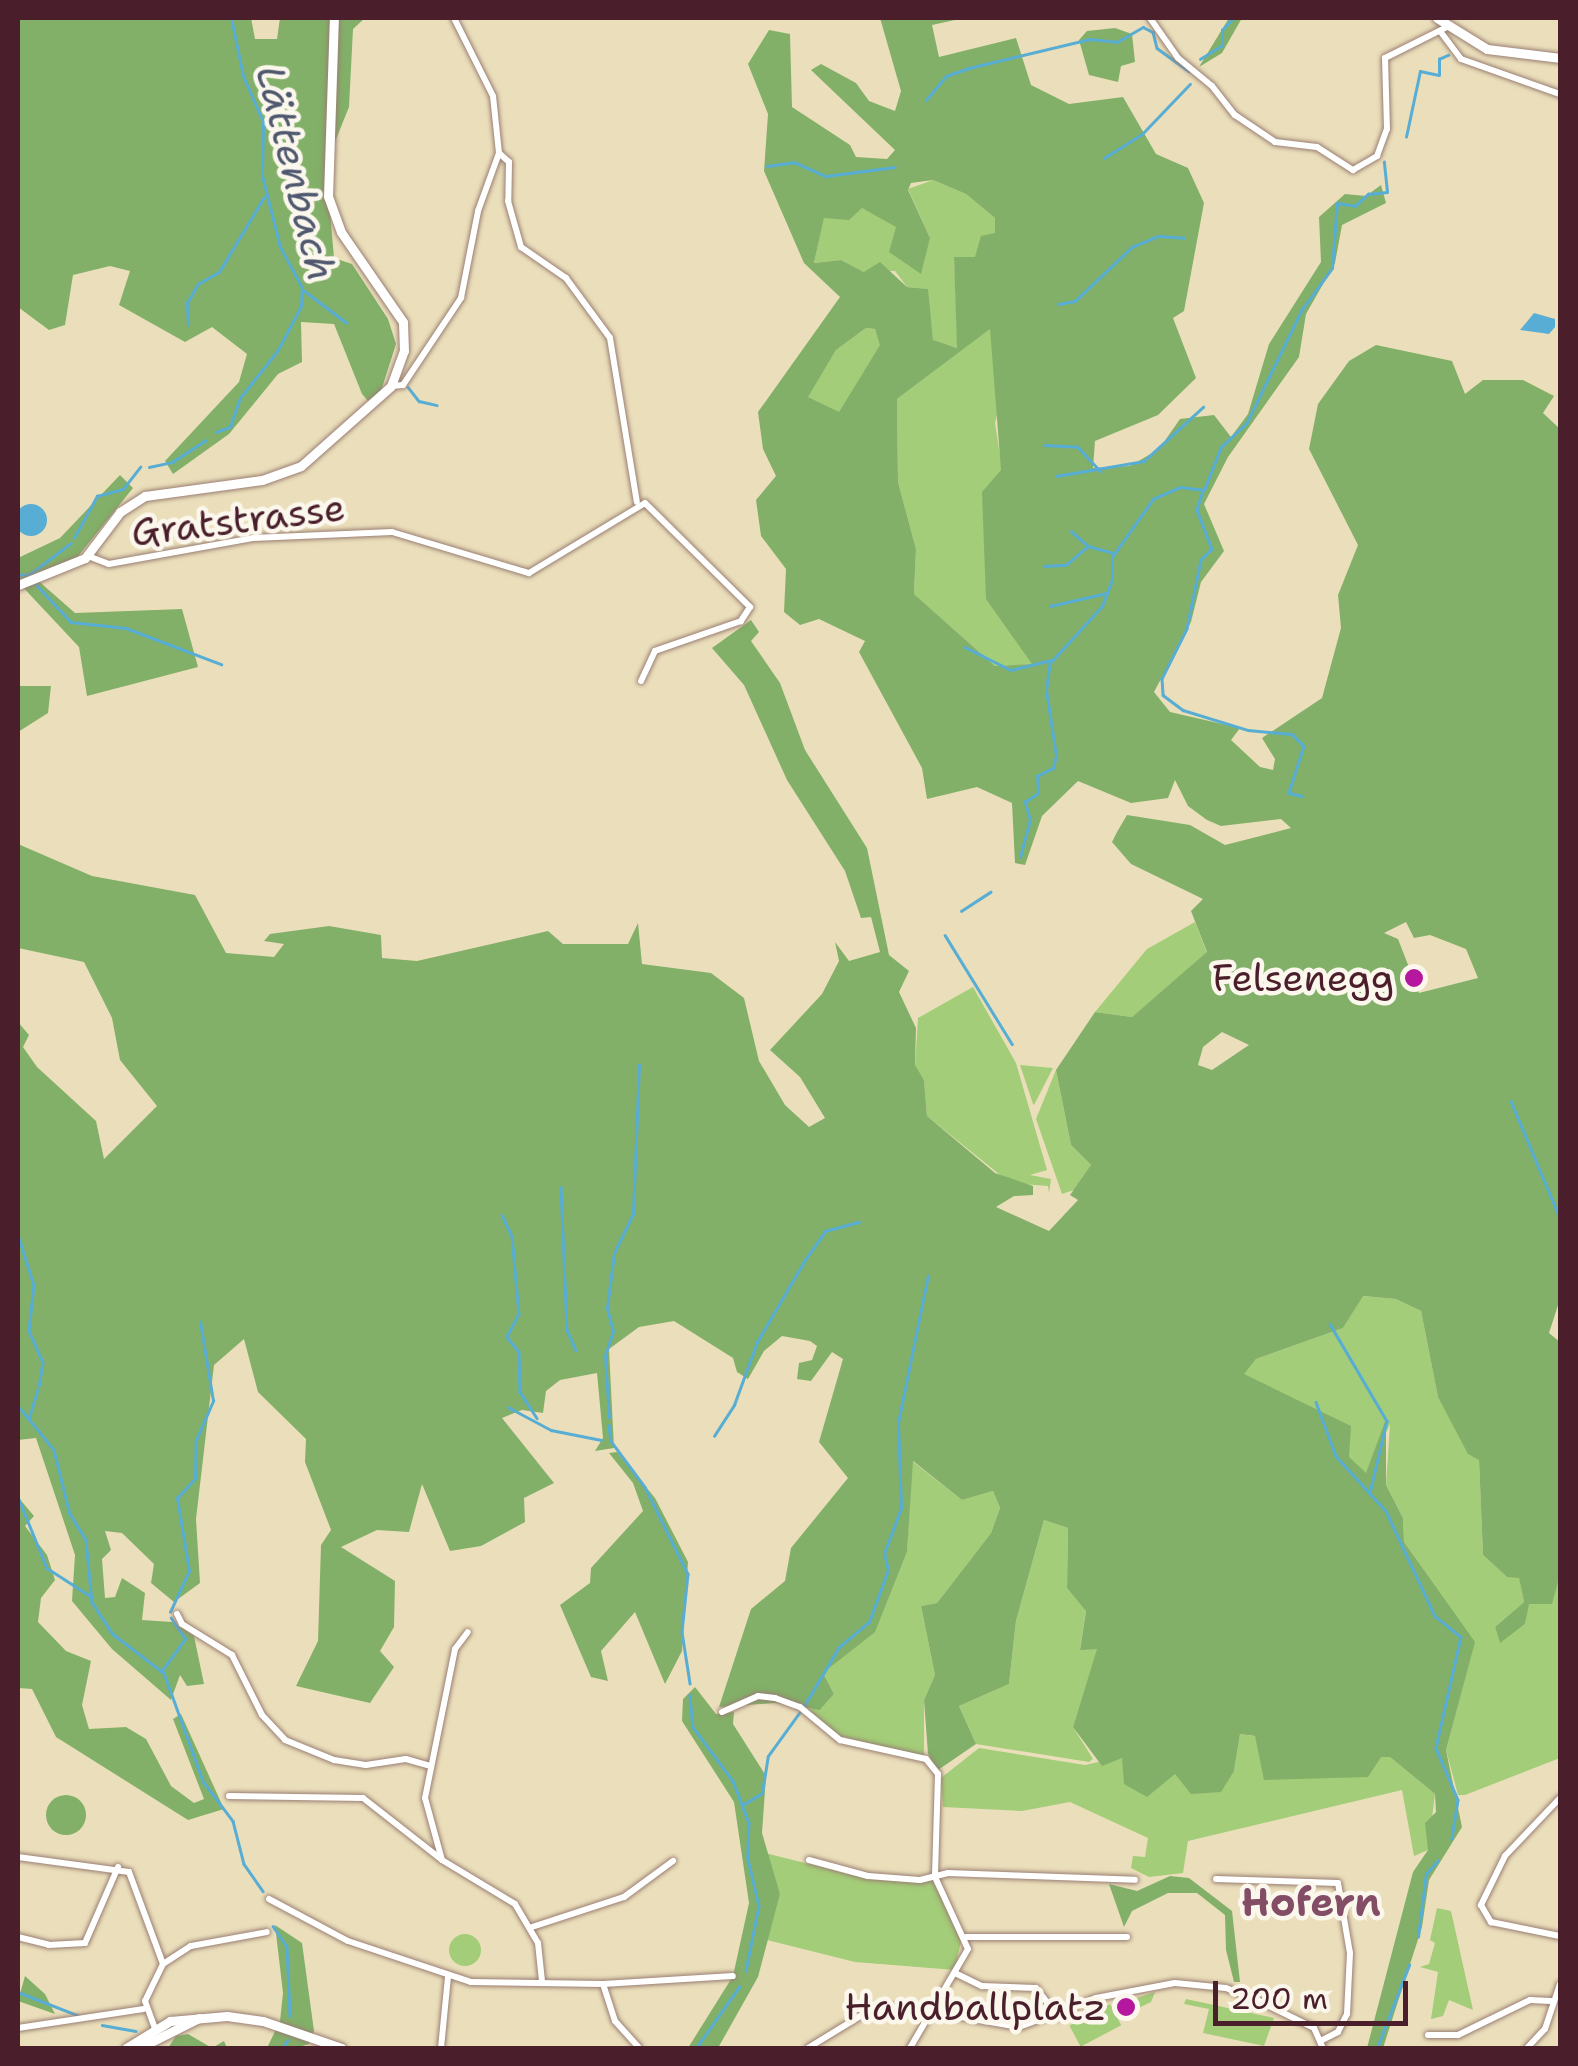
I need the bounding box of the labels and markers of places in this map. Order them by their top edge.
place label: Felsenegg [1212,955,1394,1001]
marker: Felsenegg [1403,967,1425,989]
place label: Handballplatz [844,1984,1106,2030]
marker: Handballplatz [1115,1996,1137,2018]

